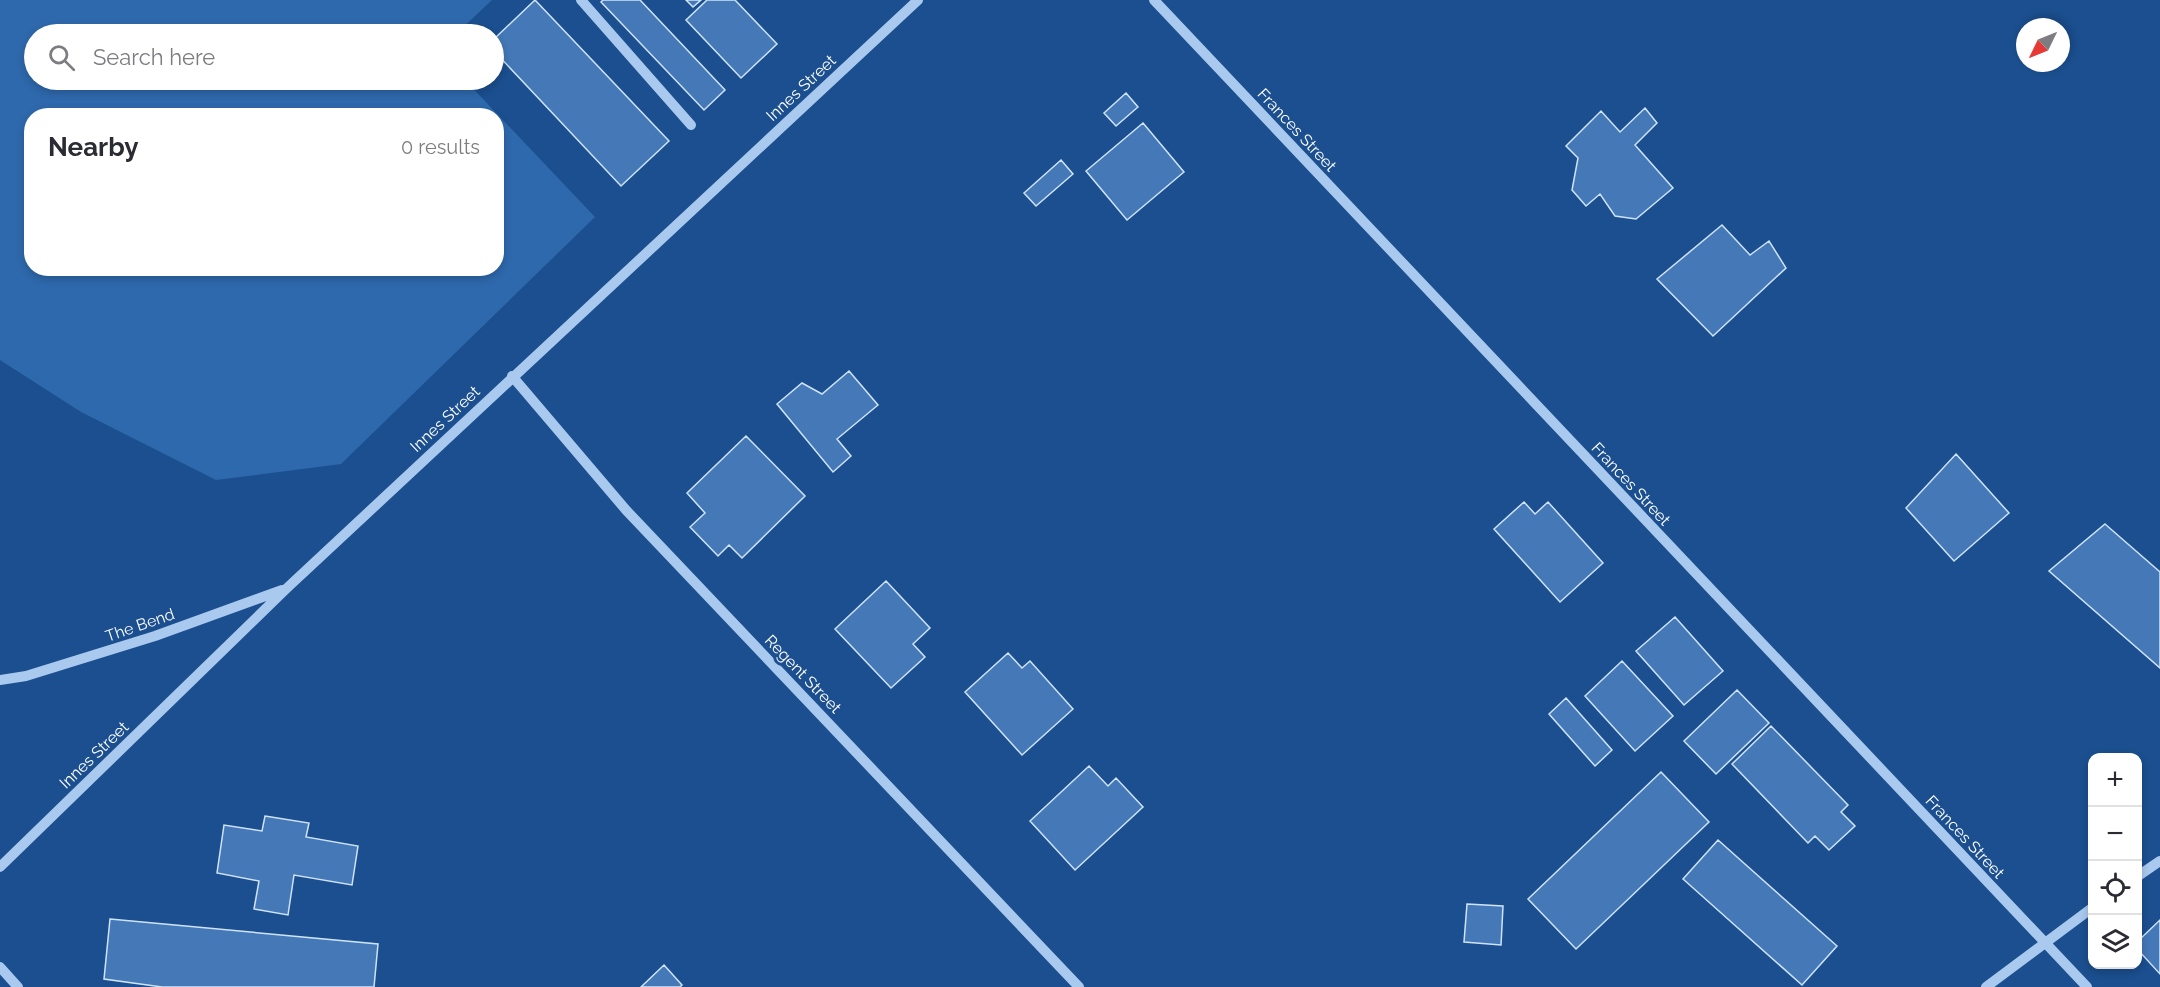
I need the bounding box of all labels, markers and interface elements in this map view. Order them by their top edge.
north arrow [2016,18,2070,72]
search box [24,24,504,90]
icon: search [45,41,78,74]
text: Search here [93,44,215,70]
street label: Innes Street [762,51,840,125]
street label: Frances Street [1254,84,1341,176]
text: Nearby [48,132,138,162]
text: 0 results [401,135,480,159]
street label: Innes Street [406,382,484,456]
street label: Frances Street [1588,438,1675,530]
street label: The Bend [103,604,177,646]
street label: Regent Street [761,631,846,718]
street label: Innes Street [56,717,133,792]
map controls [2088,753,2142,969]
button: + [2088,753,2142,807]
street label: Frances Street [1922,791,2009,883]
button: − [2088,807,2142,861]
button: locate [2088,861,2142,915]
button: layers [2088,915,2142,969]

